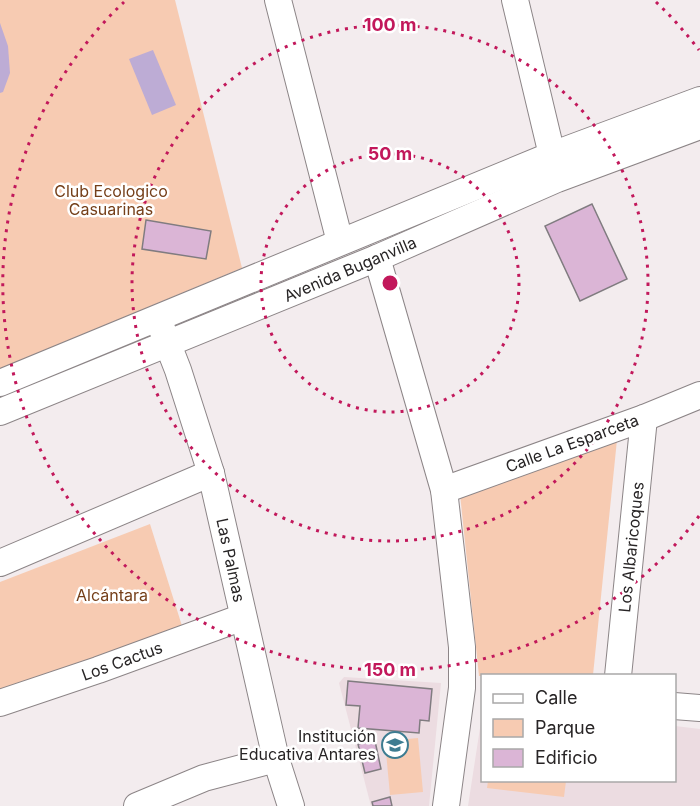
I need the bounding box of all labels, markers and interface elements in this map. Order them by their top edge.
text: 100 m [364,14,416,35]
text: 50 m [368,143,412,164]
park label: Club Ecologico Casuarinas [54,181,168,219]
street label: Avenida Buganvilla [281,232,419,306]
centre of rings [380,273,400,293]
street label: Calle La Esparceta [503,410,641,476]
street label: Los Albaricoques [614,481,648,613]
street label: Las Palmas [212,516,250,604]
park label: Alcántara [76,585,148,605]
street label: Los Cactus [79,637,165,685]
text: 150 m [364,659,416,680]
legend [481,674,676,782]
text: Calle [535,687,577,708]
text: Parque [535,717,595,738]
place label: Institución Educativa Antares [239,726,376,764]
school or university icon: Institución Educativa Antares [380,730,410,760]
text: Edificio [535,747,598,768]

